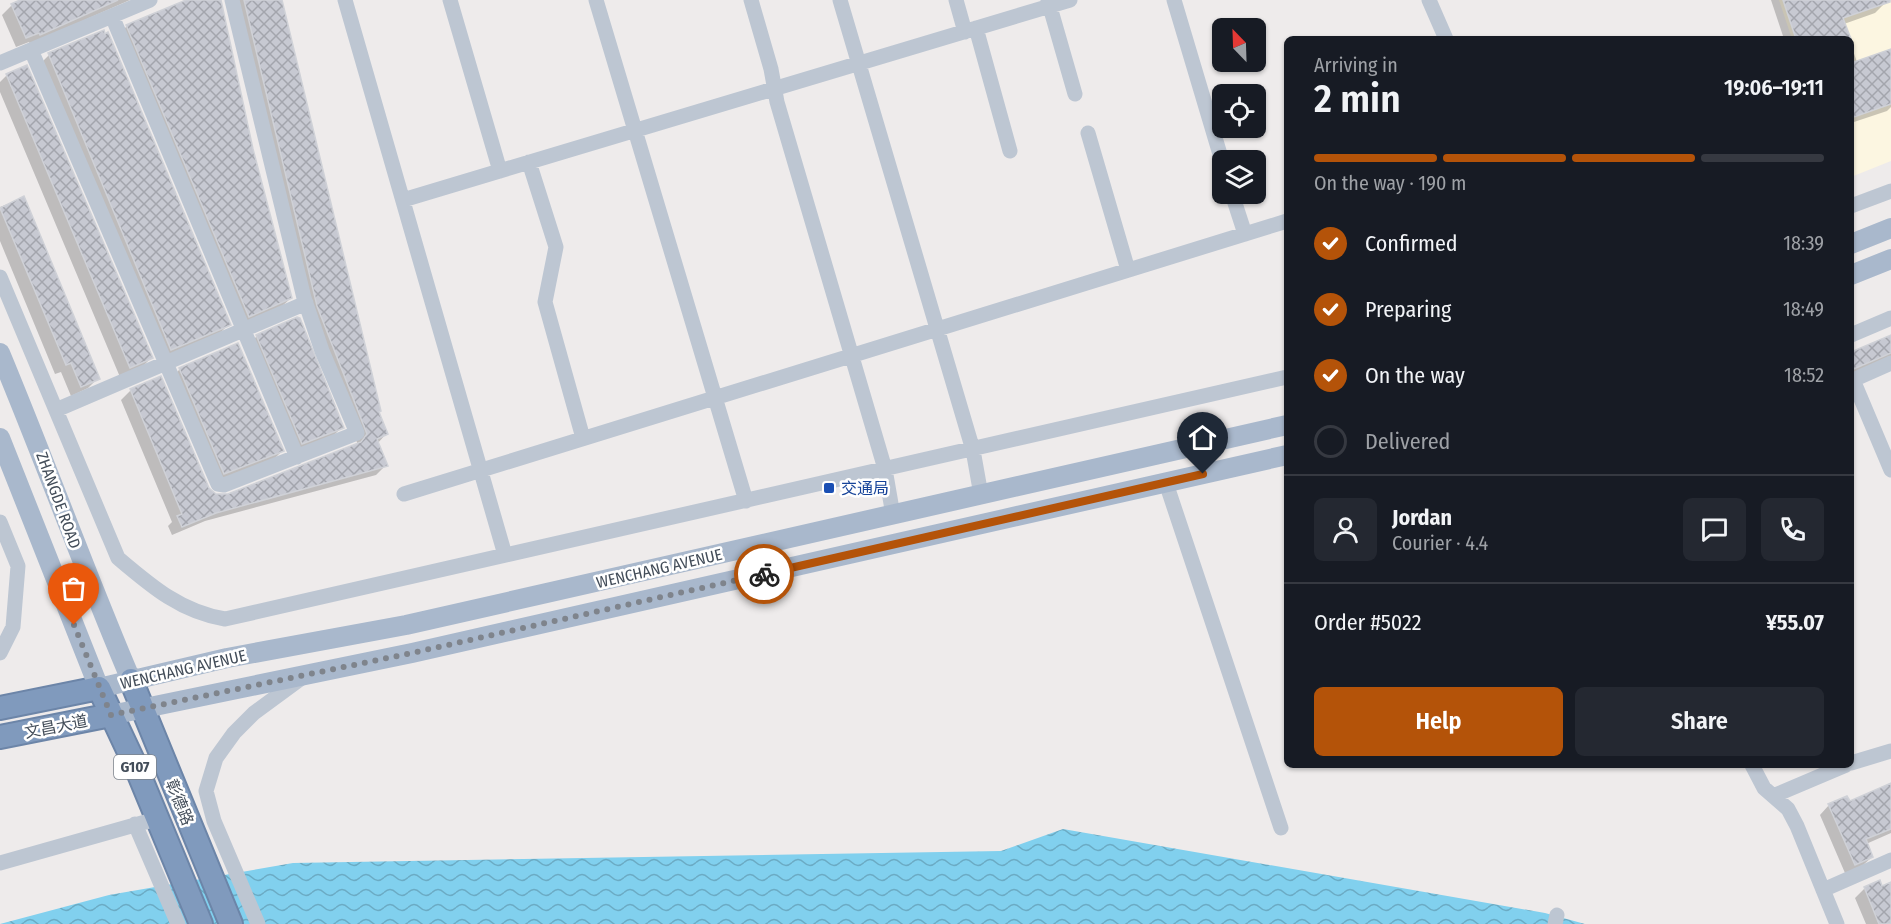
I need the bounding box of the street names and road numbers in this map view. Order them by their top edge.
street label: ZHANGDE ROAD [32,449,85,551]
street label: WENCHANG AVENUE [594,545,724,592]
street label: WENCHANG AVENUE [118,646,248,693]
street label: 文昌大道 [23,711,89,742]
road number: G107 [114,755,156,779]
street label: 彰德路 [162,776,197,828]

